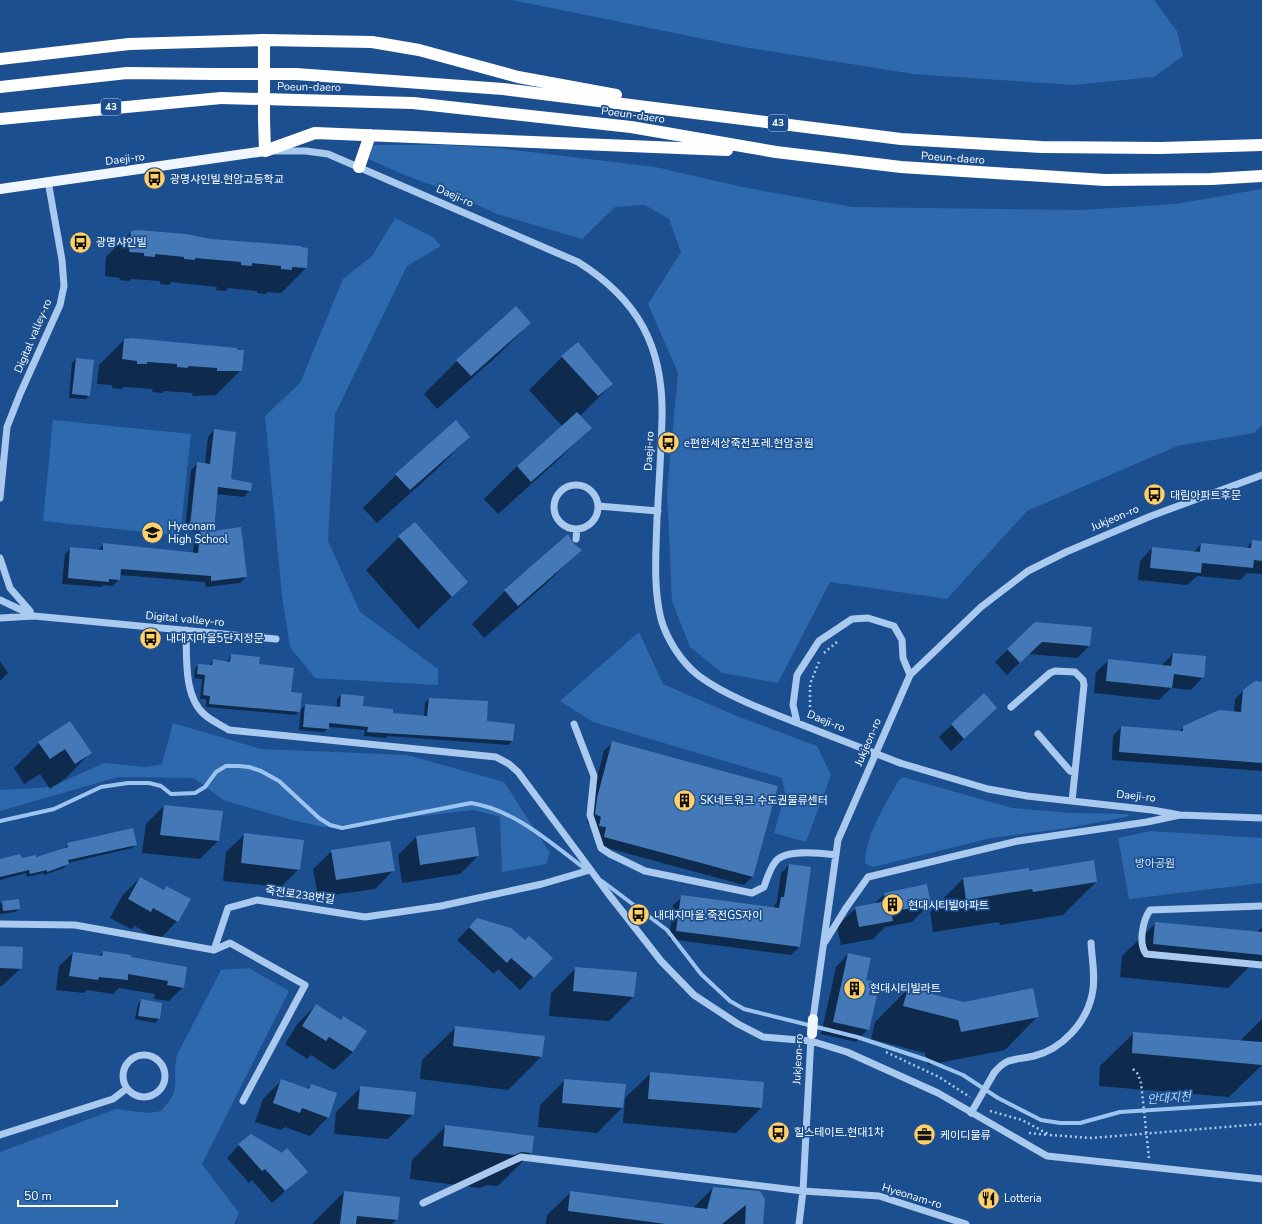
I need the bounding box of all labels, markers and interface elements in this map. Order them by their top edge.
street label: Poeun-daero [277,79,341,95]
road number: 43 [101,99,121,115]
street label: Poeun-daero [600,103,666,127]
road number: 43 [768,115,788,131]
street label: Poeun-daero [921,148,985,168]
street label: Daeji-ro [104,149,146,169]
bus stop icon: 광명샤인빌.현암고등학교 [141,166,167,192]
place label: 광명샤인빌.현암고등학교 [170,172,284,187]
street label: Daeji-ro [434,181,476,211]
bus stop icon: 광명샤인빌 [68,229,94,255]
place label: 광명샤인빌 [96,235,147,250]
street label: Digital valley-ro [11,297,55,375]
bus stop icon: e편한세상죽전포레.현암공원 [656,430,682,456]
street label: Daeji-ro [640,431,658,471]
place label: e편한세상죽전포레.현암공원 [684,436,814,451]
bus stop icon: 대림아파트후문 [1142,482,1168,508]
place label: 대림아파트후문 [1170,488,1241,503]
street label: Jukjeon-ro [1088,501,1141,535]
school or university icon: Hyeonam High School [139,519,165,545]
place label: Hyeonam High School [168,519,229,547]
street label: Digital valley-ro [145,608,225,630]
bus stop icon: 내대지마을5단지정문 [138,625,164,651]
place label: 내대지마을5단지정문 [166,631,264,646]
street label: Daeji-ro [805,707,847,735]
street label: Jukjeon-ro [851,716,885,769]
street label: Daeji-ro [1116,786,1156,806]
building icon: SK네트워크 수도권물류센터 [672,787,698,813]
place label: SK네트워크 수도권물류센터 [700,793,828,808]
park label: 방아공원 [1135,856,1175,871]
street label: 죽전로238번길 [264,883,336,907]
building icon: 현대시티빌아파트 [880,892,906,918]
place label: 현대시티빌아파트 [908,898,989,913]
bus stop icon: 내대지마을.죽전GS자이 [625,902,651,928]
place label: 내대지마을.죽전GS자이 [654,908,762,923]
building icon: 현대시티빌라트 [842,975,868,1001]
place label: 현대시티빌라트 [870,981,941,996]
street label: Jukjeon-ro [789,1033,807,1086]
water label: 안대지천 [1146,1088,1194,1108]
bus stop icon: 힐스테이트.현대1차 [766,1119,792,1145]
office icon: 케이디물류 [912,1122,938,1148]
place label: 힐스테이트.현대1차 [794,1125,884,1140]
place label: 케이디물류 [940,1128,991,1143]
street label: Hyeonam-ro [880,1180,944,1212]
scale bar [18,1182,117,1208]
restaurant icon: Lotteria [975,1185,1001,1211]
text: 50 m [24,1188,52,1204]
place label: Lotteria [1004,1191,1042,1206]

